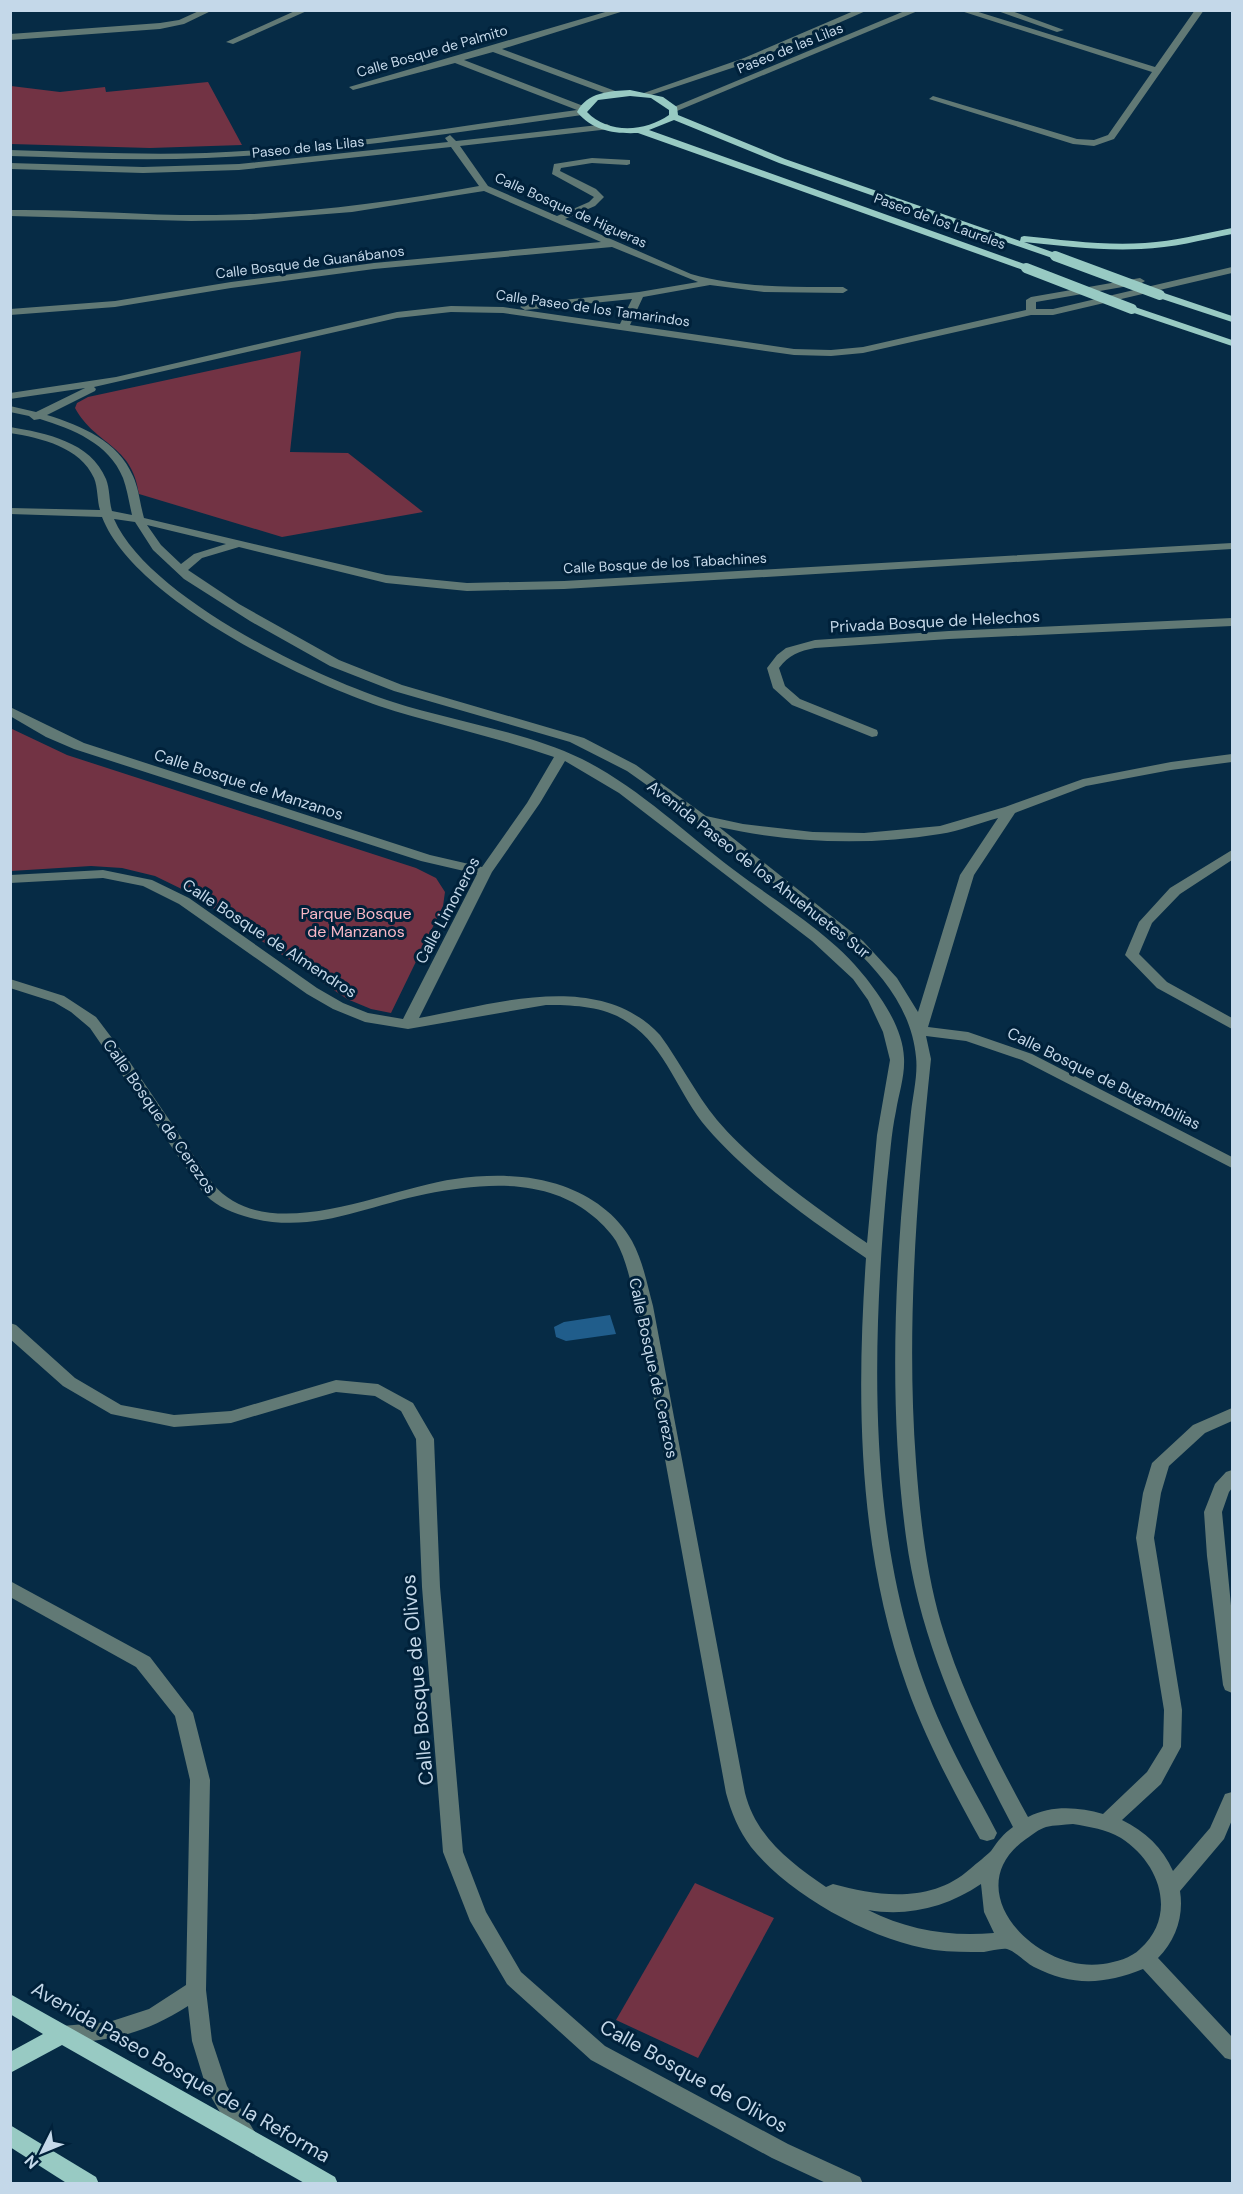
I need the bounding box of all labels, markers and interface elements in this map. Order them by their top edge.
street label: Paseo de las Lilas [734,19,846,77]
street label: Calle Bosque de Palmito [354,21,510,81]
street label: Paseo de las Lilas [251,132,365,162]
street label: Calle Bosque de Higueras [492,168,650,252]
street label: Paseo de los Laureles [872,189,1008,253]
street label: Calle Bosque de Guanábanos [215,241,405,283]
street label: Calle Paseo de los Tamarindos [495,285,691,331]
street label: Calle Bosque de los Tabachines [563,549,767,577]
street label: Privada Bosque de Helechos [829,606,1041,637]
street label: Calle Bosque de Manzanos [152,744,346,825]
street label: Avenida Paseo de los Ahuehuetes Sur [643,776,874,963]
street label: Calle Limoneros [410,853,484,967]
street label: Calle Bosque de Almendros [179,874,361,1003]
park label: Parque Bosque de Manzanos [300,903,412,942]
street label: Calle Bosque de Bugambilias [1004,1022,1204,1134]
street label: Calle Bosque de Cerezos [98,1035,221,1198]
street label: Calle Bosque de Cerezos [624,1276,683,1460]
street label: Calle Bosque de Olivos [395,1574,439,1786]
street label: Avenida Paseo Bosque de la Reforma [27,1976,335,2168]
street label: Calle Bosque de Olivos [595,2013,793,2139]
north arrow [12,2122,72,2182]
text: N [20,2150,43,2173]

